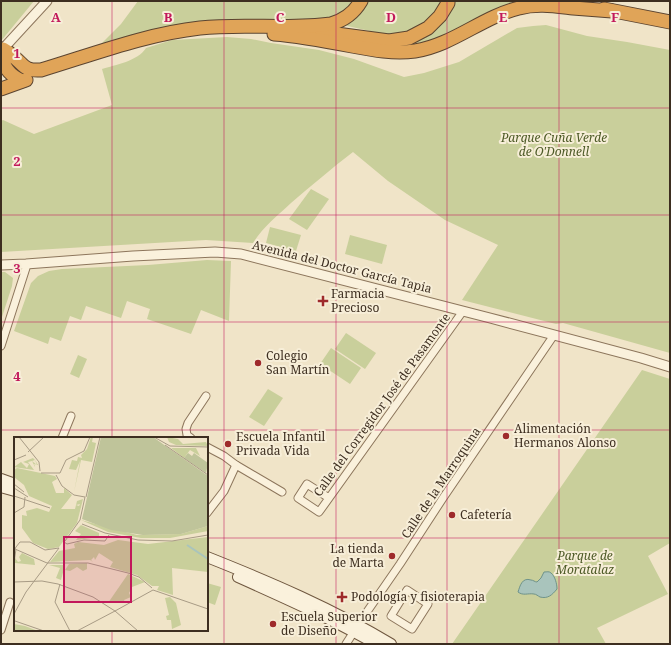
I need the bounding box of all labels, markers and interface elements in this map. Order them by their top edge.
text: A [51,8,61,26]
text: B [164,8,173,26]
text: C [276,8,285,26]
text: D [386,8,396,26]
text: E [499,8,508,26]
text: F [611,8,619,26]
text: 1 [13,44,21,62]
park label: Parque Cuña Verde de O'Donnell [500,129,607,160]
text: 2 [13,152,21,170]
street label: Avenida del Doctor García Tapia [251,236,434,297]
text: 3 [13,259,21,277]
place label: Farmacia Precioso [331,285,385,316]
marker: Farmacia Precioso [318,296,328,306]
street label: Calle del Corregidor José de Pasamonte [309,310,454,500]
place label: Colegio San Martín [266,347,330,378]
marker: Colegio San Martín [253,358,263,368]
text: 4 [13,367,21,385]
place label: Alimentación Hermanos Alonso [514,420,616,451]
street label: Calle de la Marroquina [397,423,484,542]
place label: Escuela Infantil Privada Vida [236,428,326,459]
marker: Alimentación Hermanos Alonso [501,431,511,441]
inset map [14,437,208,631]
marker: Escuela Infantil Privada Vida [223,439,233,449]
place label: Cafetería [460,506,512,523]
marker: Cafetería [447,510,457,520]
place label: La tienda de Marta [330,540,384,571]
park label: Parque de Moratalaz [555,547,614,578]
marker: La tienda de Marta [387,551,397,561]
place label: Podología y fisioterapia [351,588,485,605]
marker: Podología y fisioterapia [336,591,348,603]
place label: Escuela Superior de Diseño [281,608,378,639]
marker: Escuela Superior de Diseño [268,619,278,629]

